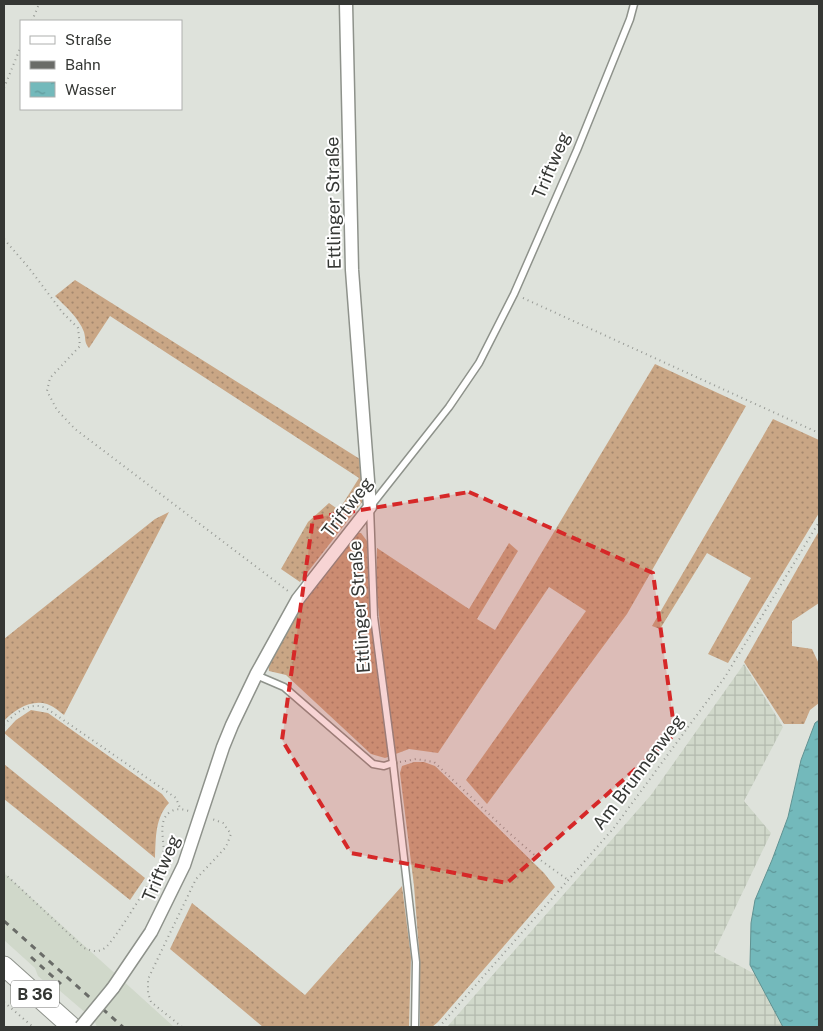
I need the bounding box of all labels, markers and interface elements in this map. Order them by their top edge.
legend [20,20,182,110]
text: Straße [65,31,112,48]
text: Bahn [65,56,101,73]
text: Wasser [65,81,117,98]
street label: Triftweg [528,129,574,201]
street label: Ettlinger Straße [321,136,345,270]
street label: Triftweg [317,473,377,541]
street label: Ettlinger Straße [344,540,374,674]
street label: Am Brunnenweg [588,710,688,834]
street label: Triftweg [138,832,184,904]
road number: B 36 [11,981,59,1008]

